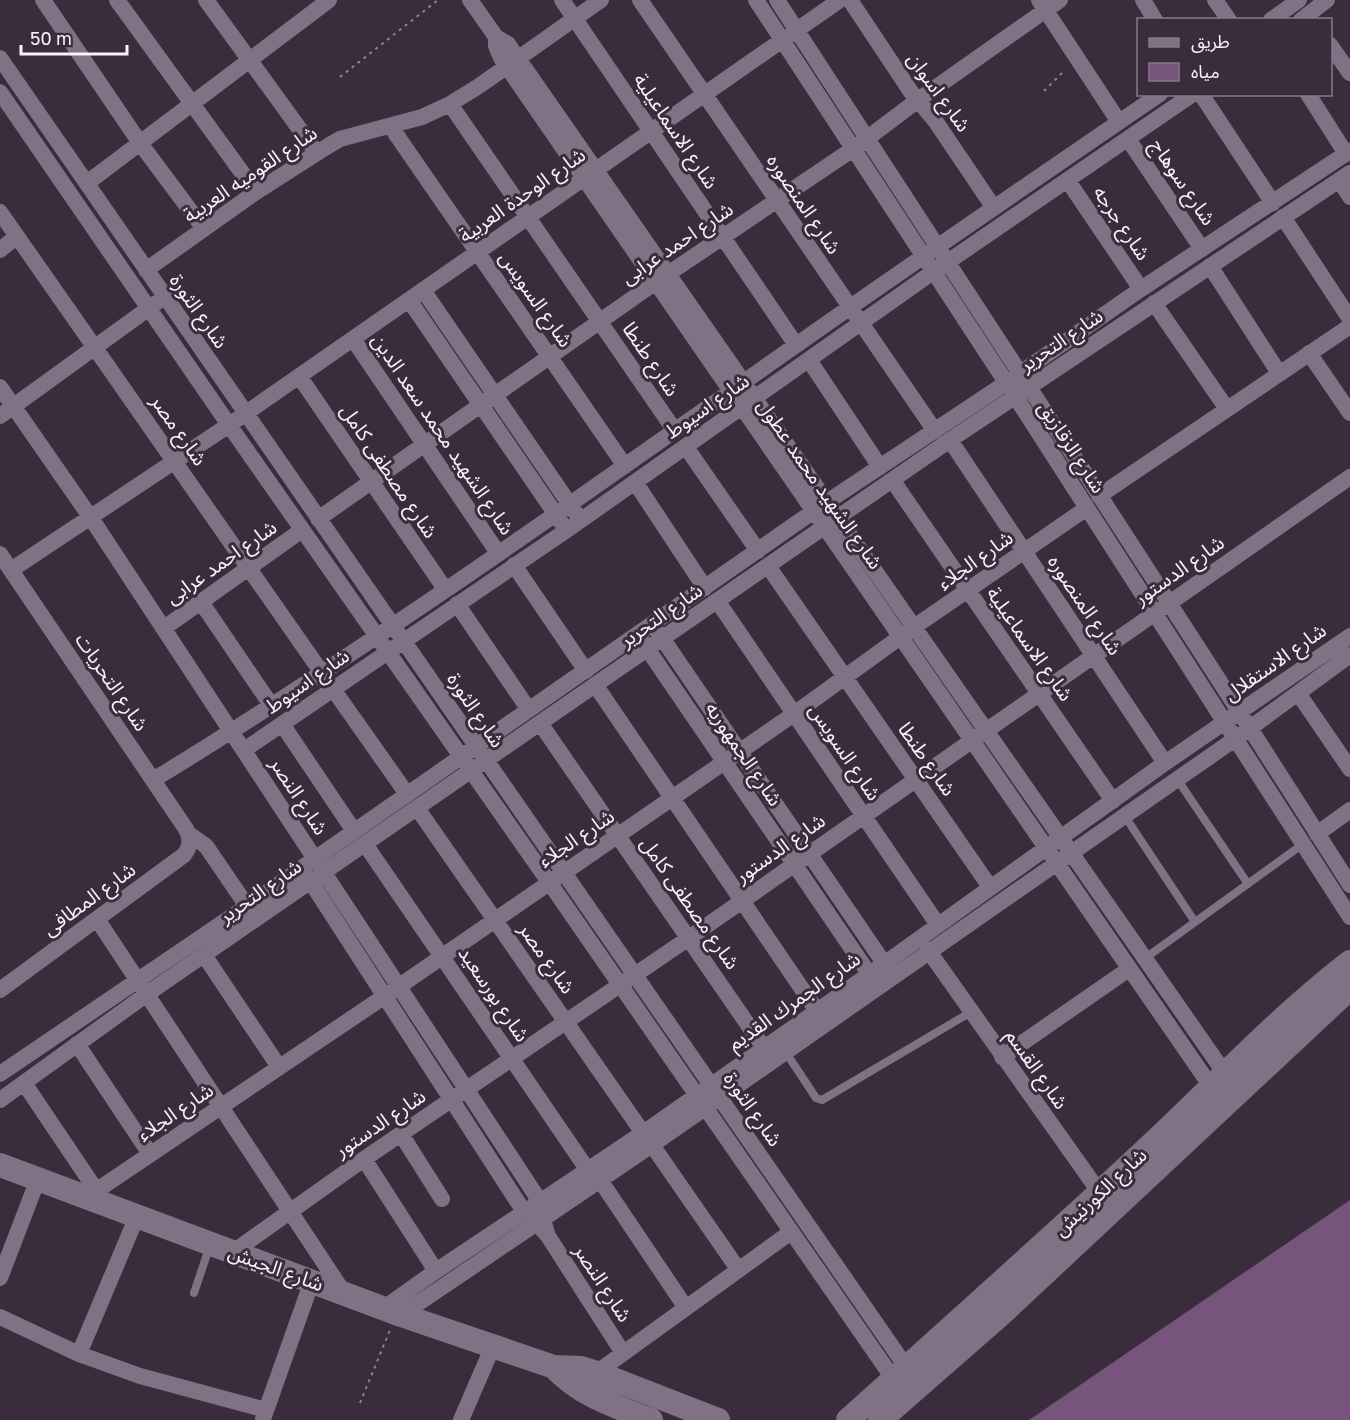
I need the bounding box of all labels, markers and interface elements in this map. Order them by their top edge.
scale bar [21,18,128,56]
legend [1137,18,1332,96]
text: 50 m [30,27,72,49]
text: طريق [1191,30,1230,53]
street label: شارع اسوان [900,47,977,138]
text: مياه [1191,60,1220,82]
street label: شارع الاسماعيلية [626,68,724,195]
street label: شارع القوميه العربية [178,120,323,230]
street label: شارع سوهاج [1143,134,1222,232]
street label: شارع الوحدة العربية [453,142,592,250]
street label: شارع المنصوره [759,149,847,260]
street label: شارع جرجه [1086,181,1156,266]
street label: شارع احمد عرابى [616,196,739,292]
street label: شارع السويس [492,246,579,353]
street label: شارع الثورة [162,269,234,355]
street label: شارع التحرير [1013,303,1109,380]
street label: شارع طنطا [615,317,685,402]
street label: شارع الشهيد محمد سعد الدين [364,328,520,541]
street label: شارع اسيوط [660,368,755,446]
street label: شارع مصر [143,388,213,472]
street label: شارع الشهيد محمد عطول [750,394,889,575]
street label: شارع الزقازيق [1031,396,1111,499]
street label: شارع مصطفى كامل [333,399,444,544]
street label: شارع احمد عرابى [160,514,283,612]
street label: شارع الجلاء [932,524,1019,597]
street label: شارع الدستور [1128,529,1230,613]
street label: شارع المنصوره [1040,550,1128,661]
street label: شارع التحرير [614,577,709,655]
street label: شارع الاسماعيلية [979,582,1079,708]
street label: شارع الاستقلال [1219,617,1332,709]
street label: شارع التحريات [68,628,154,737]
street label: شارع اسيوط [260,643,355,721]
street label: شارع الثورة [440,667,511,754]
street label: شارع الجمهوريه [698,697,788,812]
street label: شارع السويس [801,698,887,807]
street label: شارع طنطا [891,717,962,802]
street label: شارع النصر [262,751,334,841]
street label: شارع الجلاء [533,803,620,875]
street label: شارع الدستور [729,807,831,891]
street label: شارع مصطفى كامل [633,831,746,976]
street label: شارع التحرير [213,853,308,931]
street label: شارع المطافى [37,856,142,943]
street label: شارع مصر [511,916,581,1000]
street label: شارع بورسعيد [451,941,535,1048]
street label: شارع الجمرك القديم [723,946,867,1058]
street label: شارع القسم [998,1024,1074,1115]
street label: شارع الثورة [716,1067,788,1153]
street label: شارع الجلاء [132,1077,219,1149]
street label: شارع الدستور [329,1083,432,1165]
street label: شارع الكورنيش [1048,1142,1154,1243]
street label: شارع النصر [566,1238,638,1328]
street label: شارع الجيش [224,1239,327,1299]

